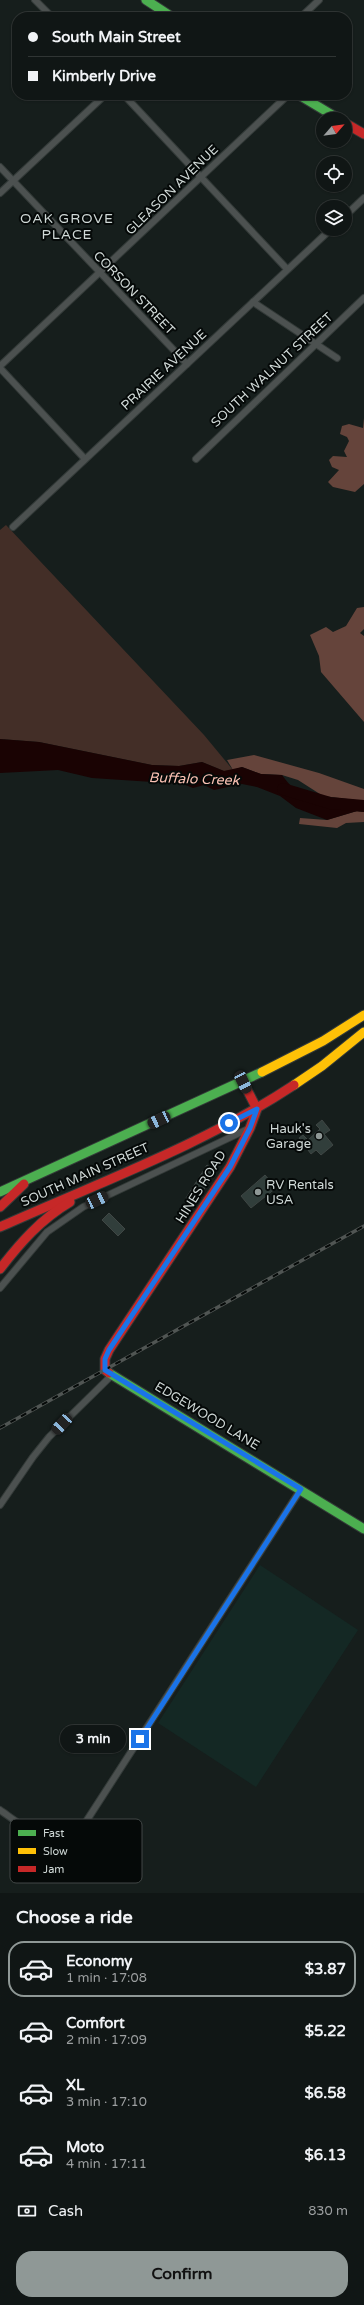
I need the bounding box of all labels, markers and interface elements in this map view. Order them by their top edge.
text: South Main Street [52,28,181,46]
text: Kimberly Drive [52,67,156,85]
north arrow [316,112,352,148]
map controls [316,112,352,236]
street label: GLEASON AVENUE [122,142,222,238]
button: locate [316,156,352,192]
button: layers [316,200,352,236]
district label: OAK GROVE PLACE [20,210,114,243]
street label: CORSON STREET [90,248,178,338]
street label: SOUTH WALNUT STREET [208,309,336,431]
street label: PRAIRIE AVENUE [118,326,210,414]
water label: Buffalo Creek [148,769,241,789]
car [232,1069,254,1095]
car [146,1109,172,1131]
route start [220,1114,238,1132]
place label: Hauk's Garage [266,1121,311,1152]
marker: Hauk's Garage [314,1131,324,1141]
street label: SOUTH MAIN STREET [18,1139,152,1210]
street label: HINES ROAD [172,1147,230,1226]
place label: RV Rentals USA [266,1177,334,1208]
marker: RV Rentals USA [253,1187,263,1197]
car [84,1189,110,1211]
street label: EDGEWOOD LANE [152,1378,262,1454]
car [49,1411,75,1437]
callout: 3 min [60,1725,126,1753]
route end [131,1730,149,1748]
text: 3 min [76,1731,110,1747]
legend [10,1819,142,1883]
text: Fast [43,1827,64,1840]
text: Slow [43,1845,68,1858]
text: Jam [43,1863,64,1876]
text: Choose a ride [16,1906,133,1928]
icon: car [18,1951,54,1987]
text: Economy [66,1952,132,1970]
text: $3.87 [305,1960,346,1978]
text: 1 min · 17:08 [66,1970,147,1986]
icon: car [18,2013,54,2049]
text: Comfort [66,2014,125,2032]
text: $5.22 [305,2022,346,2040]
text: 2 min · 17:09 [66,2032,147,2048]
icon: car [18,2075,54,2111]
text: XL [66,2076,85,2094]
text: $6.58 [305,2084,346,2102]
text: 3 min · 17:10 [66,2094,147,2110]
icon: car [18,2137,54,2173]
text: Moto [66,2138,104,2156]
text: $6.13 [305,2146,346,2164]
text: 4 min · 17:11 [66,2156,147,2172]
icon: cash [16,2200,38,2222]
text: Cash [48,2202,83,2220]
text: 830 m [308,2203,348,2219]
button: Confirm [16,2251,348,2297]

